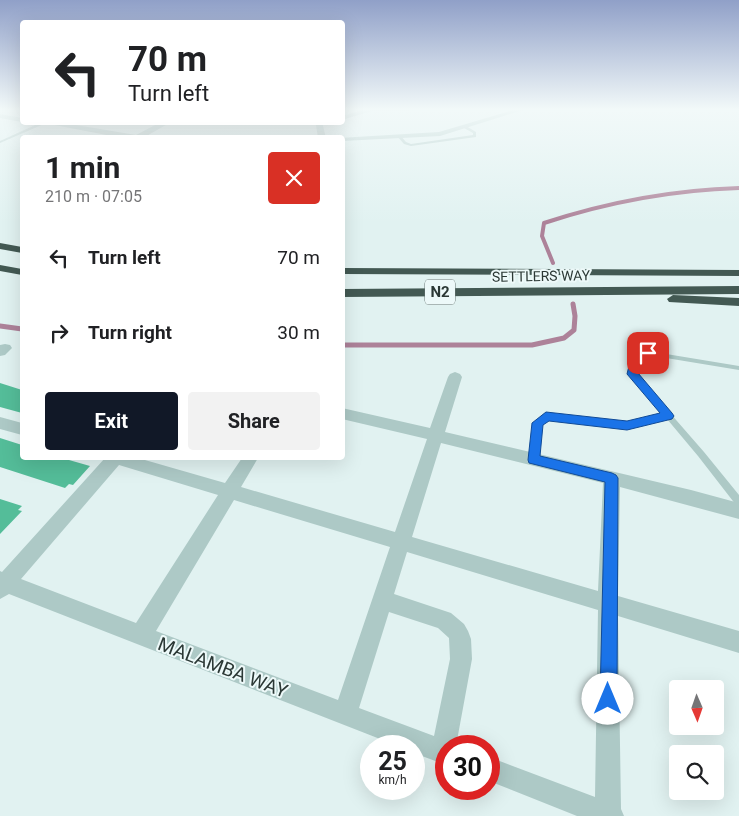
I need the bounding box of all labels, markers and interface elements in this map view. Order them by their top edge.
text: 70 m [128,39,207,80]
icon: left [45,40,110,105]
text: Turn left [128,81,209,106]
text: 1 min [45,150,120,185]
button: close [268,152,320,204]
text: 210 m · 07:05 [45,187,142,206]
icon: left [45,244,73,272]
text: Turn left [88,246,161,269]
text: 70 m [277,246,320,269]
street label: SETTLERS WAY [492,267,591,285]
road number: N2 [425,280,455,304]
icon: right [45,319,73,347]
text: Turn right [88,321,172,344]
text: 30 m [277,321,320,344]
pin [627,332,669,374]
icon: arrive [634,339,662,367]
button: Exit [45,392,178,450]
button: Share [188,392,320,450]
street label: MALAMBA WAY [155,632,291,703]
position arrow [581,672,633,724]
north arrow [669,680,724,735]
map controls [669,680,724,800]
speed limit sign: 30 [435,735,500,800]
button: search [669,745,724,800]
text: 25 [378,747,407,776]
text: km/h [378,773,407,787]

